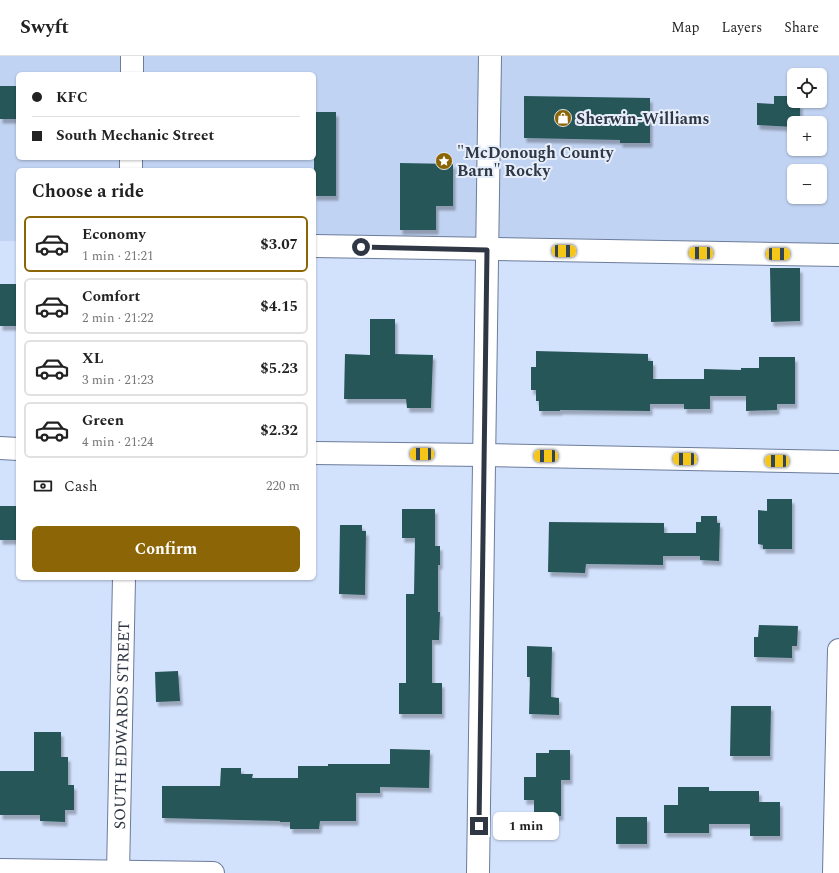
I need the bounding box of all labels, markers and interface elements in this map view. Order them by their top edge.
text: Swyft [20,13,69,42]
text: Map [671,17,700,38]
text: Layers [722,17,762,38]
text: Share [784,17,819,38]
map controls [787,68,827,204]
button: locate [787,68,827,108]
text: KFC [56,86,88,109]
place label: Sherwin-Williams [576,107,709,131]
shop icon: Sherwin-Williams [553,108,573,128]
button: + [787,116,827,156]
text: South Mechanic Street [56,124,214,147]
place label: "McDonough County Barn" Rocky [457,141,615,183]
place icon: "McDonough County Barn" Rocky [434,151,454,171]
button: − [787,164,827,204]
text: Choose a ride [32,178,144,205]
text: Economy [82,223,146,246]
icon: car [34,226,70,262]
text: $3.07 [260,233,298,256]
route start [352,238,370,256]
car [552,245,576,257]
text: 1 min · 21:21 [82,246,154,266]
car [689,247,713,259]
car [766,248,790,260]
text: Comfort [82,285,140,308]
icon: car [34,288,70,324]
text: $4.15 [260,295,298,318]
text: 2 min · 21:22 [82,308,154,328]
text: XL [82,347,103,370]
icon: car [34,350,70,386]
text: $5.23 [260,357,298,380]
text: 3 min · 21:23 [82,370,154,390]
text: Green [82,409,124,432]
icon: car [34,412,70,448]
text: $2.32 [260,419,298,442]
text: 4 min · 21:24 [82,432,154,452]
car [410,448,434,460]
car [534,450,558,462]
car [673,453,697,465]
car [765,455,789,467]
icon: cash [32,475,54,497]
text: Cash [64,475,97,498]
text: 220 m [266,476,300,496]
button: Confirm [32,526,300,572]
street label: SOUTH EDWARDS STREET [108,620,136,830]
callout: 1 min [493,812,559,840]
text: 1 min [509,816,543,836]
route end [470,817,488,835]

